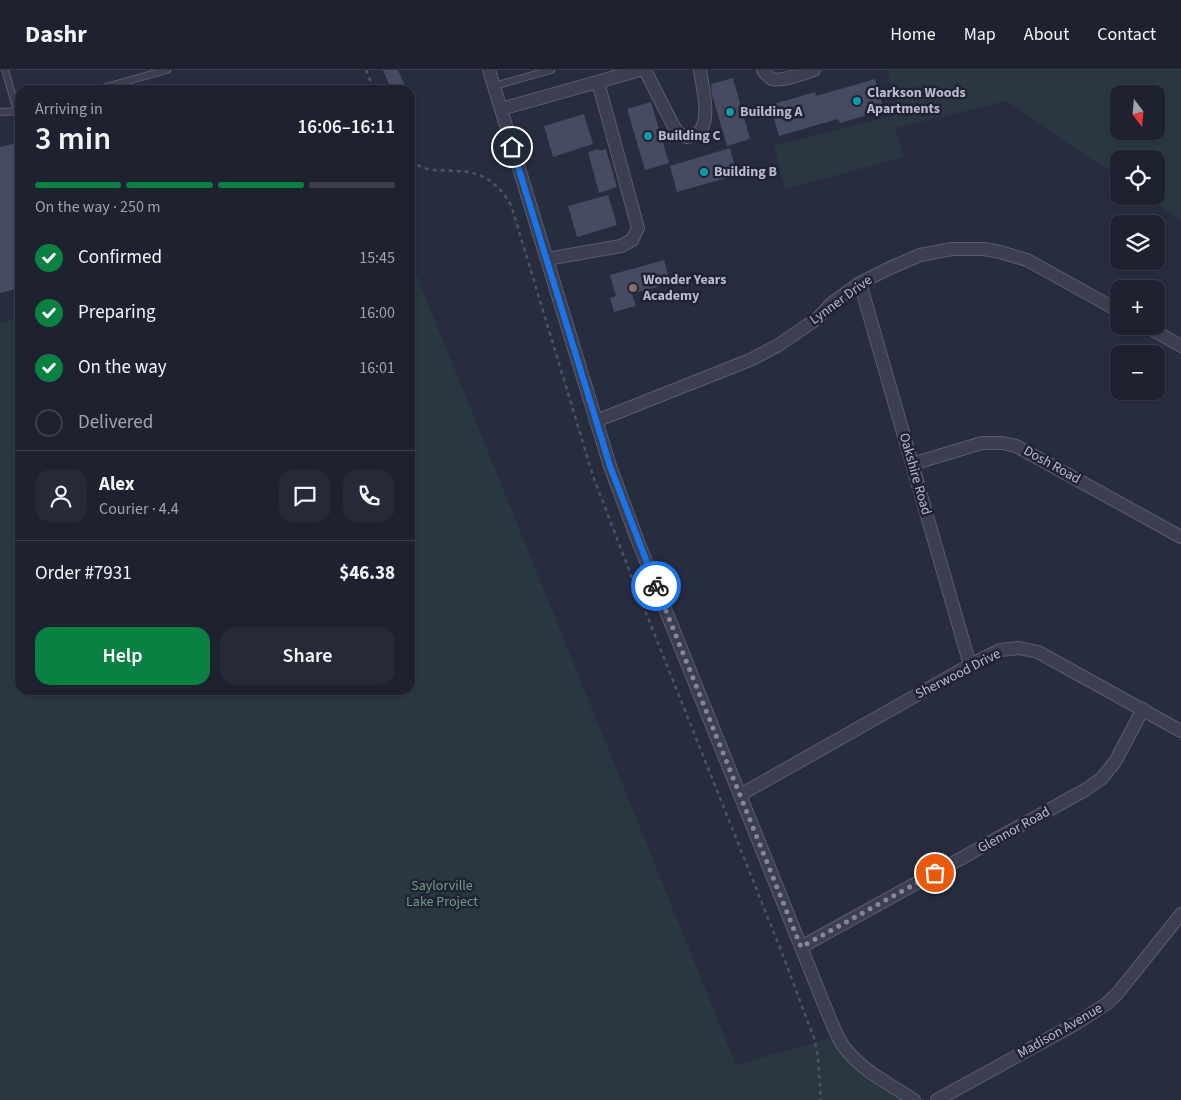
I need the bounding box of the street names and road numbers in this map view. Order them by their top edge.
street label: Lynner Drive [806,270,876,330]
street label: Oakshire Road [894,431,936,517]
street label: Dosh Road [1020,441,1084,489]
street label: Sherwood Drive [912,644,1004,704]
street label: Glennor Road [974,802,1054,858]
street label: Madison Avenue [1014,998,1106,1064]

